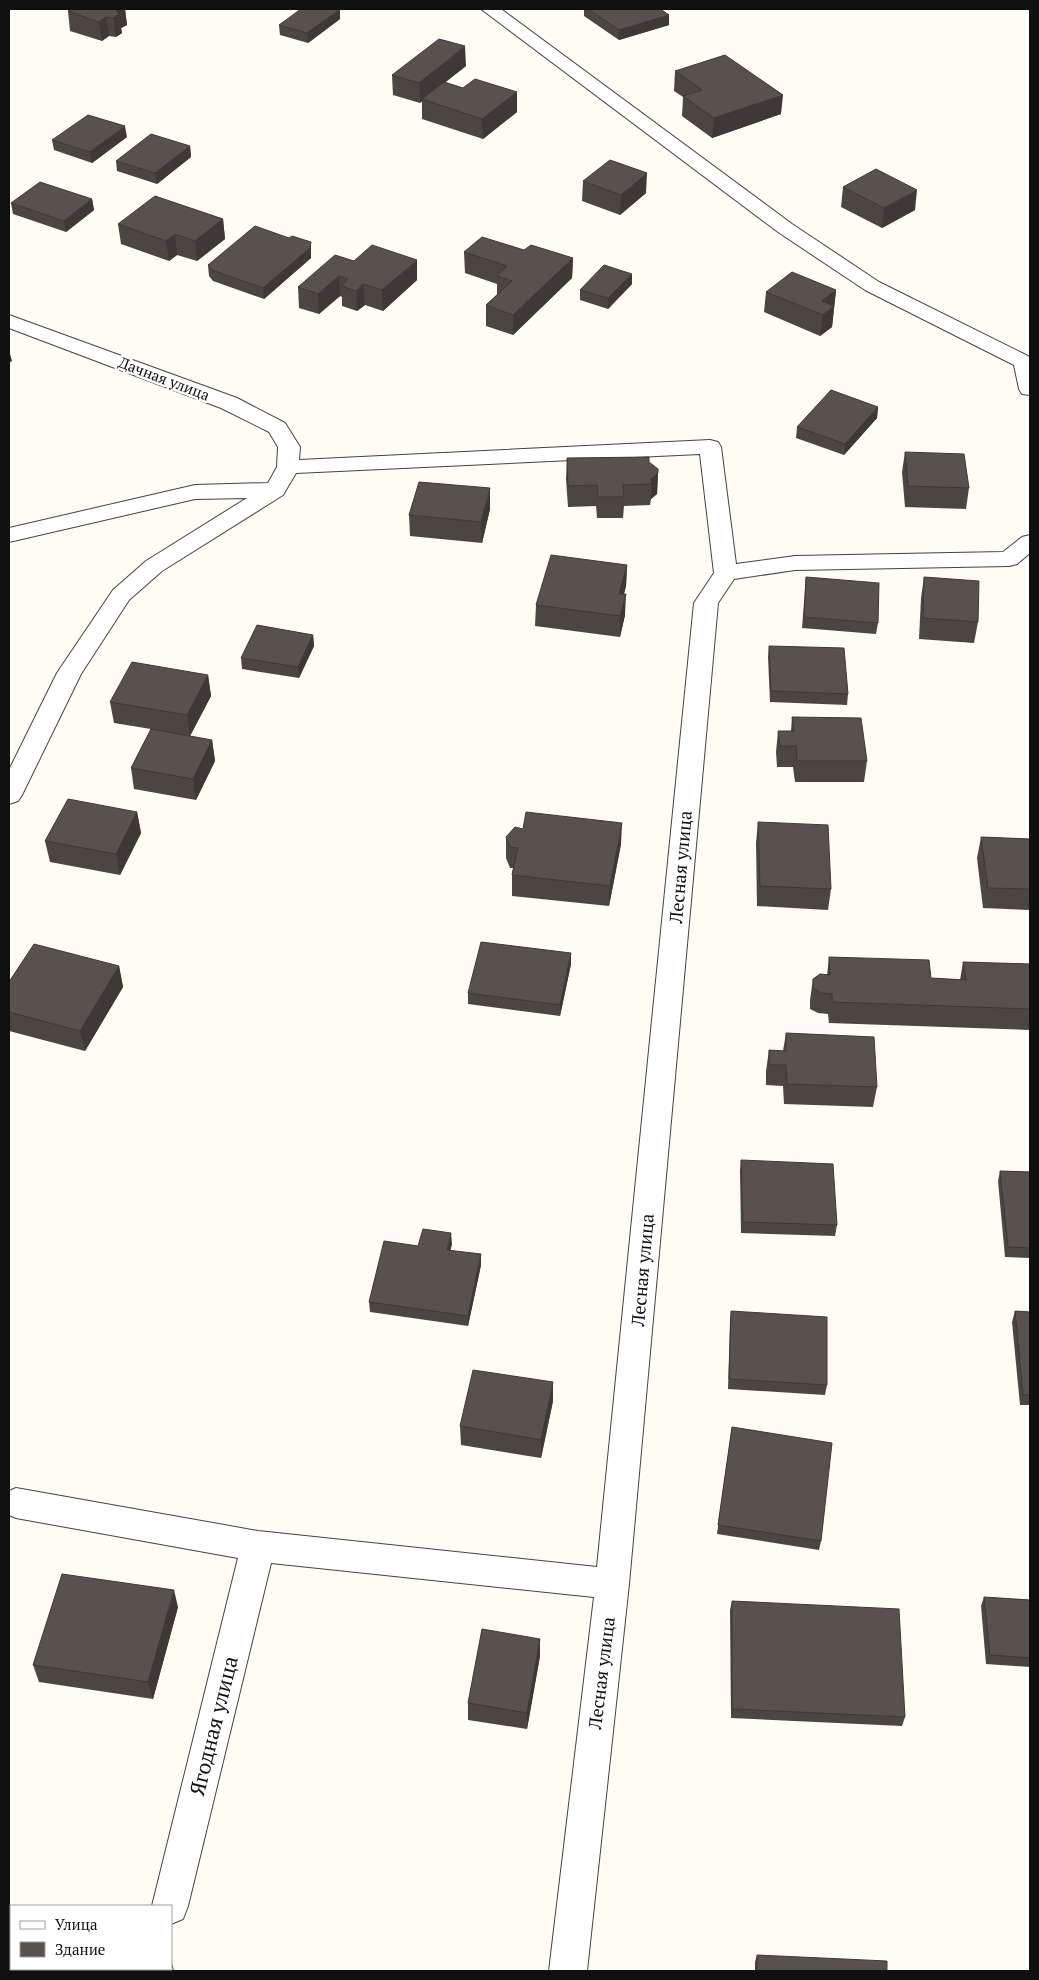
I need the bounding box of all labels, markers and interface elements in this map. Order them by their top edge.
street label: Дачная улица [116,352,213,405]
street label: Лесная улица [663,810,697,925]
street label: Лесная улица [625,1213,659,1328]
street label: Лесная улица [582,1615,620,1731]
street label: Ягодная улица [182,1653,244,1799]
legend [10,1905,172,1970]
text: Улица [55,1914,98,1934]
text: Здание [55,1939,105,1959]

